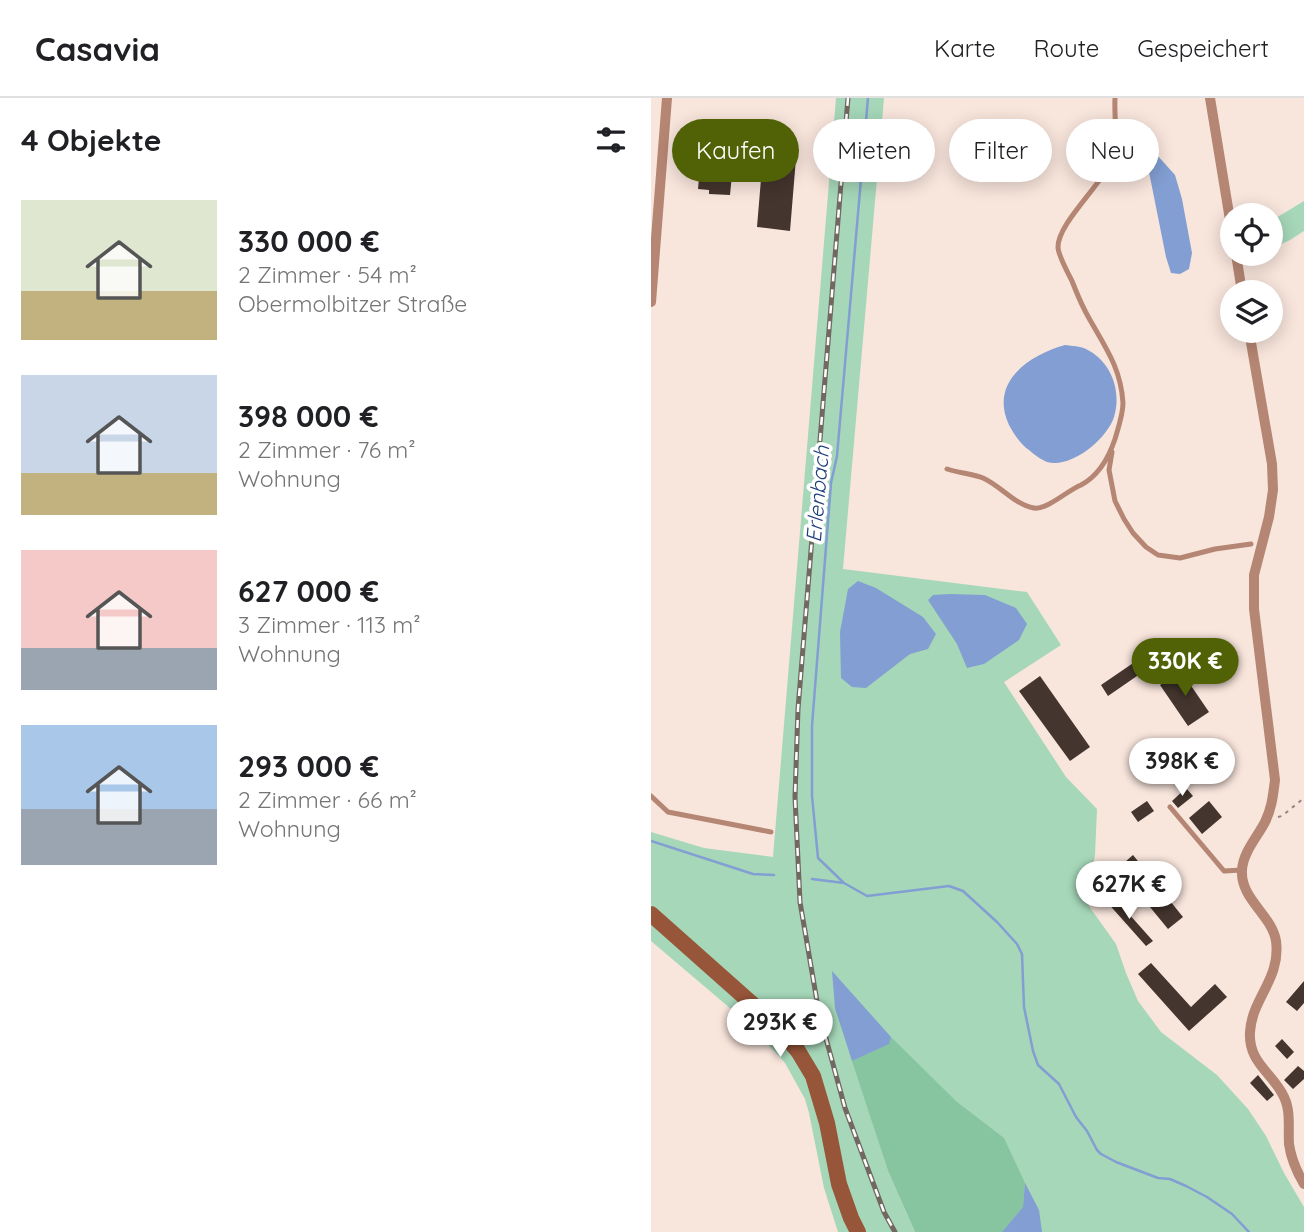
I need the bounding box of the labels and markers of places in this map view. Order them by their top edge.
pin: 330K € [1128,638,1242,698]
pin: 398K € [1125,738,1239,798]
pin: 627K € [1072,862,1186,921]
pin: 293K € [723,1000,837,1059]

